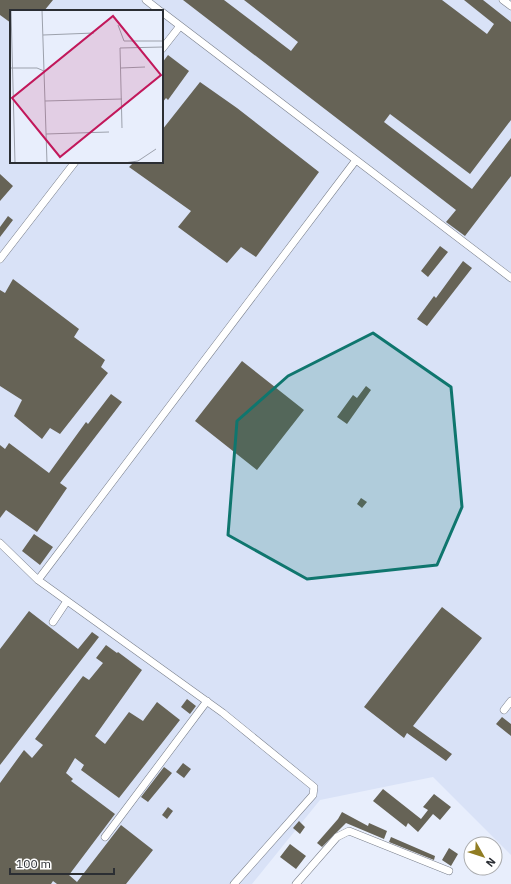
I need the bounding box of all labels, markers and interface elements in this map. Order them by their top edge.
inset map [10,10,163,163]
north arrow [463,836,503,876]
scale bar [10,850,114,876]
text: N [483,855,499,870]
text: 100 m [16,856,51,871]

